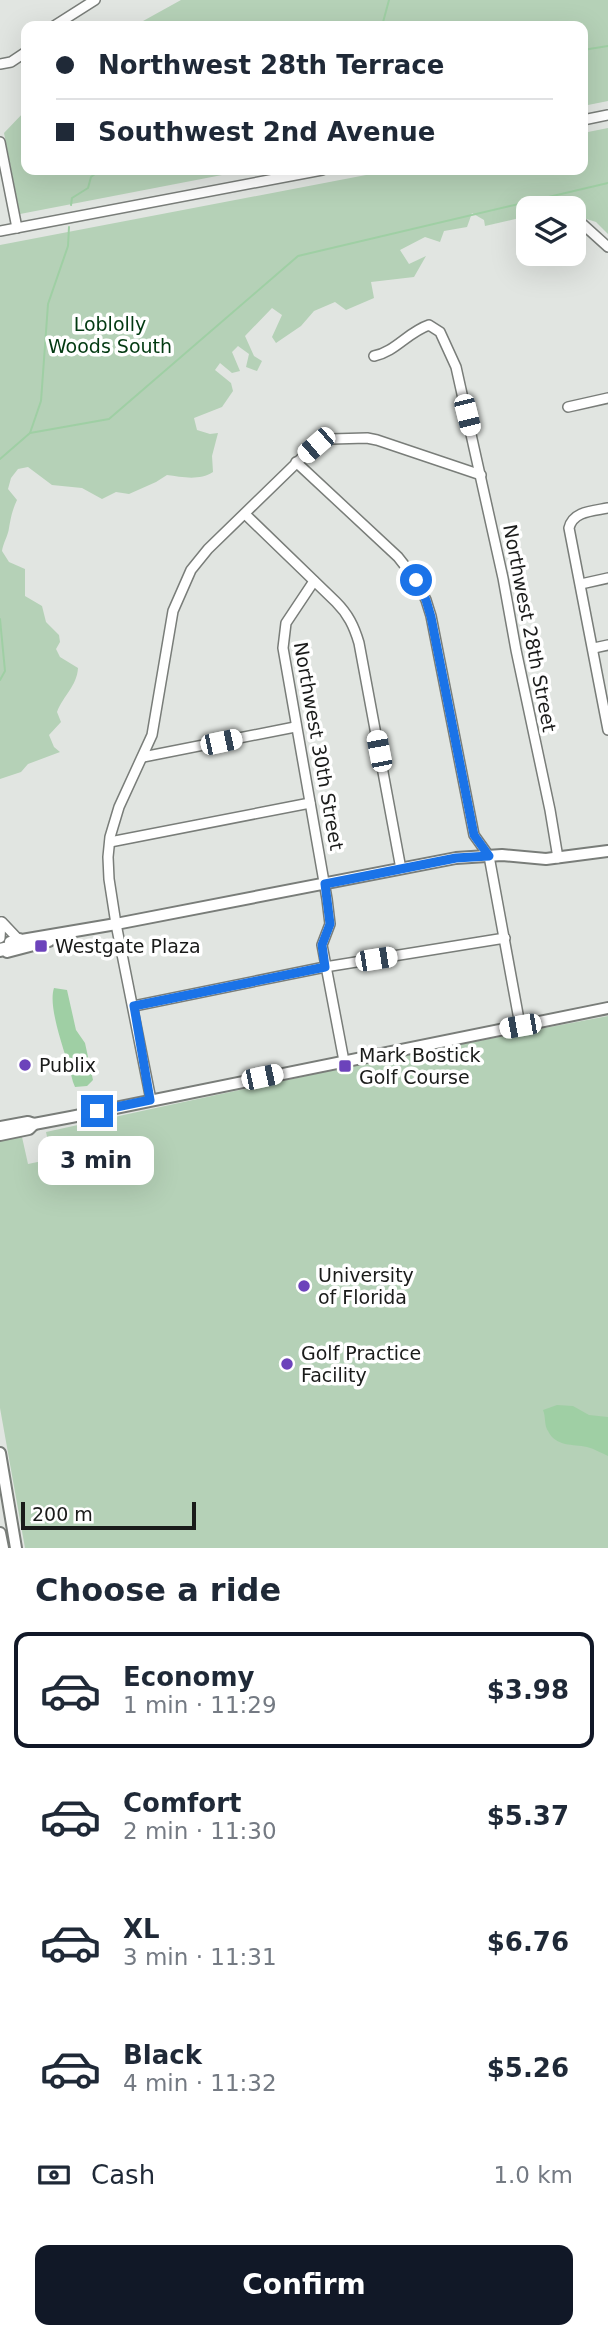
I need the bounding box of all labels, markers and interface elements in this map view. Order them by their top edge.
text: Northwest 28th Terrace [98,50,444,80]
text: Southwest 2nd Avenue [98,117,435,147]
map controls [516,196,586,266]
button: layers [516,196,586,266]
park label: Loblolly Woods South [48,313,172,357]
car [452,392,483,438]
car [294,423,339,467]
street label: Northwest 28th Street [499,522,561,734]
route start [400,564,432,596]
street label: Northwest 30th Street [290,640,348,852]
car [199,727,244,757]
car [365,728,394,774]
place label: Westgate Plaza [55,935,201,957]
marker: Westgate Plaza [33,938,49,954]
car [354,945,399,973]
car [498,1012,543,1040]
place label: Mark Bostick Golf Course [359,1044,481,1088]
place label: Publix [39,1054,96,1076]
marker: Publix [17,1057,33,1073]
marker: Mark Bostick Golf Course [337,1058,353,1074]
car [240,1062,285,1092]
route end [81,1095,113,1127]
callout: 3 min [39,1136,155,1184]
text: 3 min [60,1147,132,1173]
place label: University of Florida [318,1264,414,1308]
marker: University of Florida [296,1278,312,1294]
place label: Golf Practice Facility [301,1342,421,1386]
marker: Golf Practice Facility [279,1356,295,1372]
scale bar [21,1499,196,1531]
text: 200 m [32,1503,93,1525]
text: Choose a ride [35,1571,281,1609]
icon: car [39,1659,102,1722]
text: Economy [123,1662,254,1692]
text: $3.98 [487,1675,569,1705]
text: 1 min · 11:29 [123,1692,277,1718]
icon: car [39,1785,102,1848]
text: Comfort [123,1788,241,1818]
text: $5.37 [487,1801,569,1831]
text: 2 min · 11:30 [123,1818,277,1844]
icon: car [39,1911,102,1974]
text: XL [123,1914,160,1944]
text: $6.76 [487,1927,569,1957]
text: 3 min · 11:31 [123,1944,277,1970]
icon: car [39,2037,102,2100]
text: Black [123,2040,202,2070]
text: $5.26 [487,2053,569,2083]
text: 4 min · 11:32 [123,2070,277,2096]
icon: cash [35,2156,73,2194]
text: Cash [91,2160,155,2190]
text: 1.0 km [493,2162,573,2188]
button: Confirm [35,2245,573,2325]

